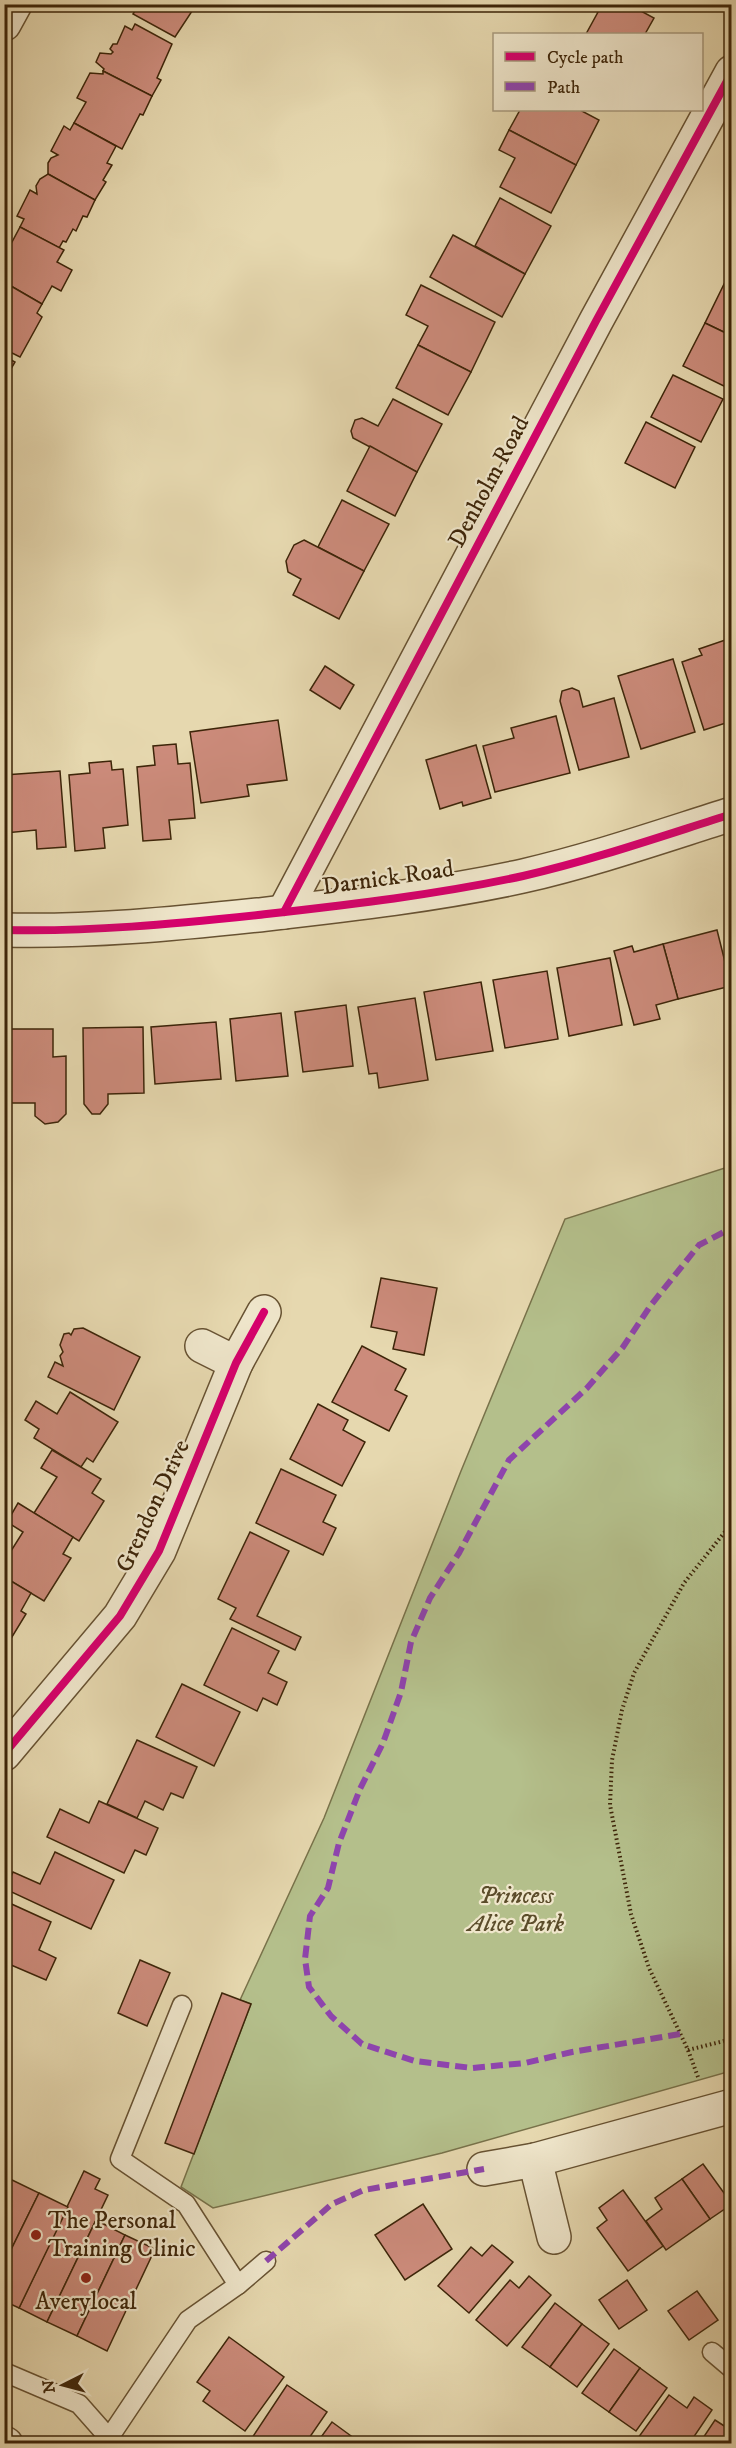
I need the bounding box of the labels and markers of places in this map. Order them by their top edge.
place label: The Personal Training Clinic [48,2206,196,2264]
marker: The Personal Training Clinic [29,2228,43,2242]
marker: Averylocal [79,2271,93,2285]
place label: Averylocal [35,2287,138,2317]

